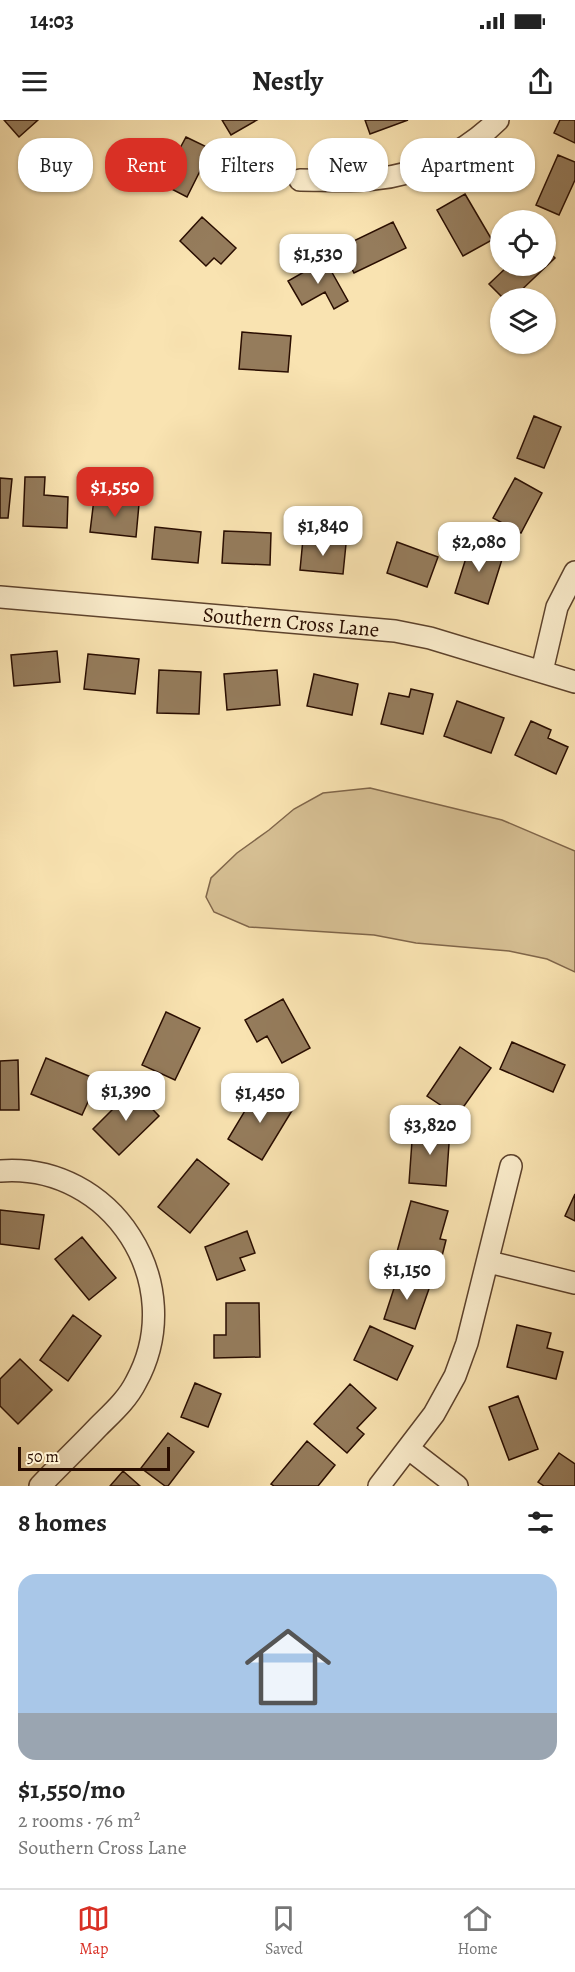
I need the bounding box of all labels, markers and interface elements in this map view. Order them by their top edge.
text: 14:03 [30,6,74,36]
text: Nestly [252,63,323,99]
icon: menu [18,65,51,98]
icon: share [524,65,557,98]
chip: Buy [18,138,93,192]
chip: Rent [105,138,187,192]
chip: Filters [199,138,296,192]
chip: New [308,138,388,192]
chip: Apartment [400,138,535,192]
map controls [490,210,556,354]
button: locate [490,210,556,276]
pin: $1,530 [269,234,367,285]
text: $1,530 [293,240,343,267]
button: layers [490,288,556,354]
pin: $1,550 [66,467,164,518]
text: $1,550 [91,473,140,500]
pin: $1,840 [274,506,372,557]
text: $1,840 [298,512,348,539]
pin: $2,080 [430,522,528,573]
text: $2,080 [452,528,506,555]
street label: Southern Cross Lane [202,600,380,644]
pin: $1,390 [77,1071,175,1122]
pin: $1,450 [211,1073,309,1124]
text: $1,390 [101,1077,151,1104]
text: $1,450 [235,1079,285,1106]
pin: $3,820 [381,1105,479,1156]
text: $3,820 [404,1111,456,1138]
pin: $1,150 [358,1250,456,1301]
text: $1,150 [383,1256,431,1283]
scale bar [18,1444,170,1472]
text: 50 m [27,1446,59,1468]
text: 8 homes [18,1505,107,1540]
icon: filters [524,1506,557,1539]
icon: home [234,1613,342,1721]
text: $1,550/mo [18,1772,125,1807]
text: 2 rooms · 76 m² [18,1807,140,1834]
text: Southern Cross Lane [18,1834,187,1861]
tab: Map [77,1902,110,1960]
tab: Saved [265,1902,303,1960]
tab: Home [457,1902,498,1960]

